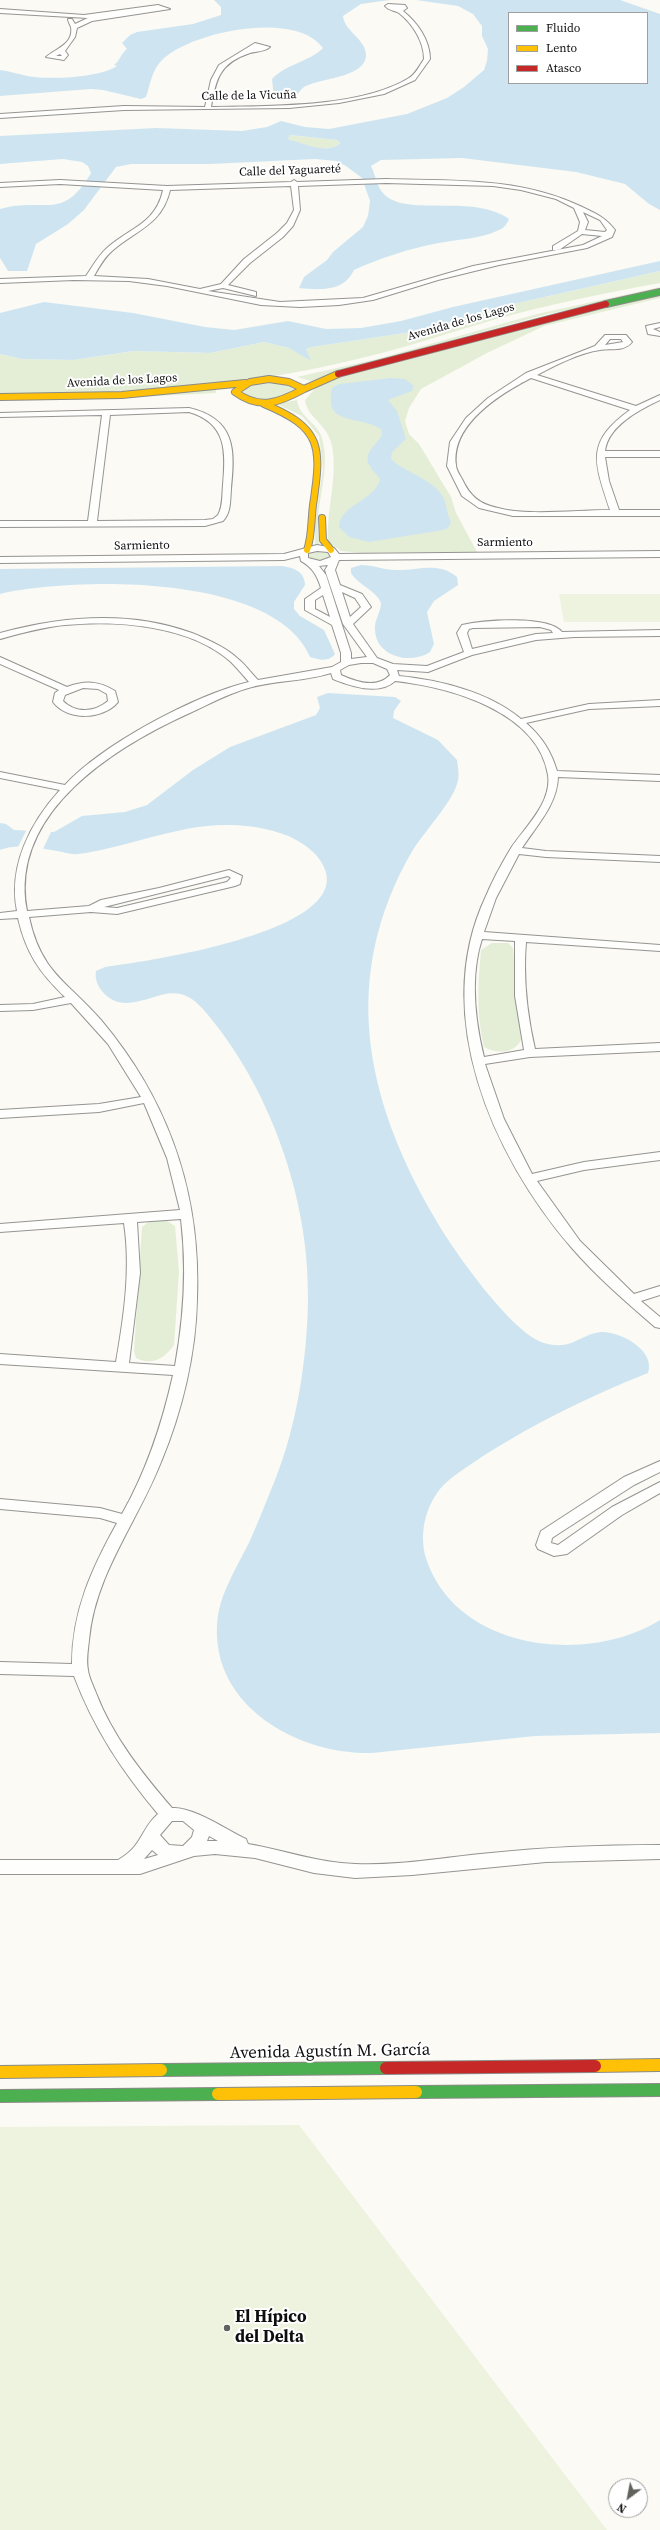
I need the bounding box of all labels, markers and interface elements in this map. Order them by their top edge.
legend [508,12,648,84]
text: Fluido [546,20,580,36]
text: Lento [546,40,577,56]
text: Atasco [546,60,581,76]
street label: Calle de la Vicuña [201,88,297,104]
street label: Calle del Yaguareté [239,162,341,180]
street label: Avenida de los Lagos [406,300,516,344]
street label: Avenida de los Lagos [66,371,178,391]
street label: Sarmiento [477,536,533,550]
street label: Sarmiento [114,538,170,554]
street label: Avenida Agustín M. García [230,2040,430,2064]
place label: El Hípico del Delta [235,2308,307,2348]
marker: El Hípico del Delta [222,2323,232,2333]
north arrow [608,2478,648,2518]
text: N [615,2499,629,2516]

